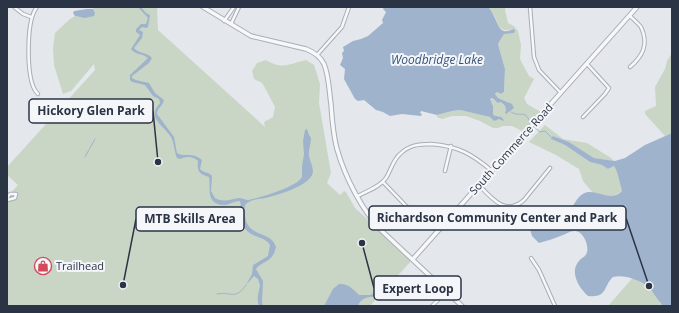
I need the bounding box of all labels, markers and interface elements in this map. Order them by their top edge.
water label: Woodbridge Lake [391,51,483,68]
callout: Hickory Glen Park [29,99,153,123]
street label: South Commerce Road [466,100,556,198]
text: Hickory Glen Park [37,102,145,119]
callout: Richardson Community Center and Park [369,206,626,230]
callout: MTB Skills Area [136,207,244,231]
text: Richardson Community Center and Park [377,209,618,226]
text: MTB Skills Area [144,210,236,227]
shop icon: Trailhead [33,256,53,276]
place label: Trailhead [56,258,104,273]
callout: Expert Loop [374,276,461,300]
text: Expert Loop [382,280,454,297]

